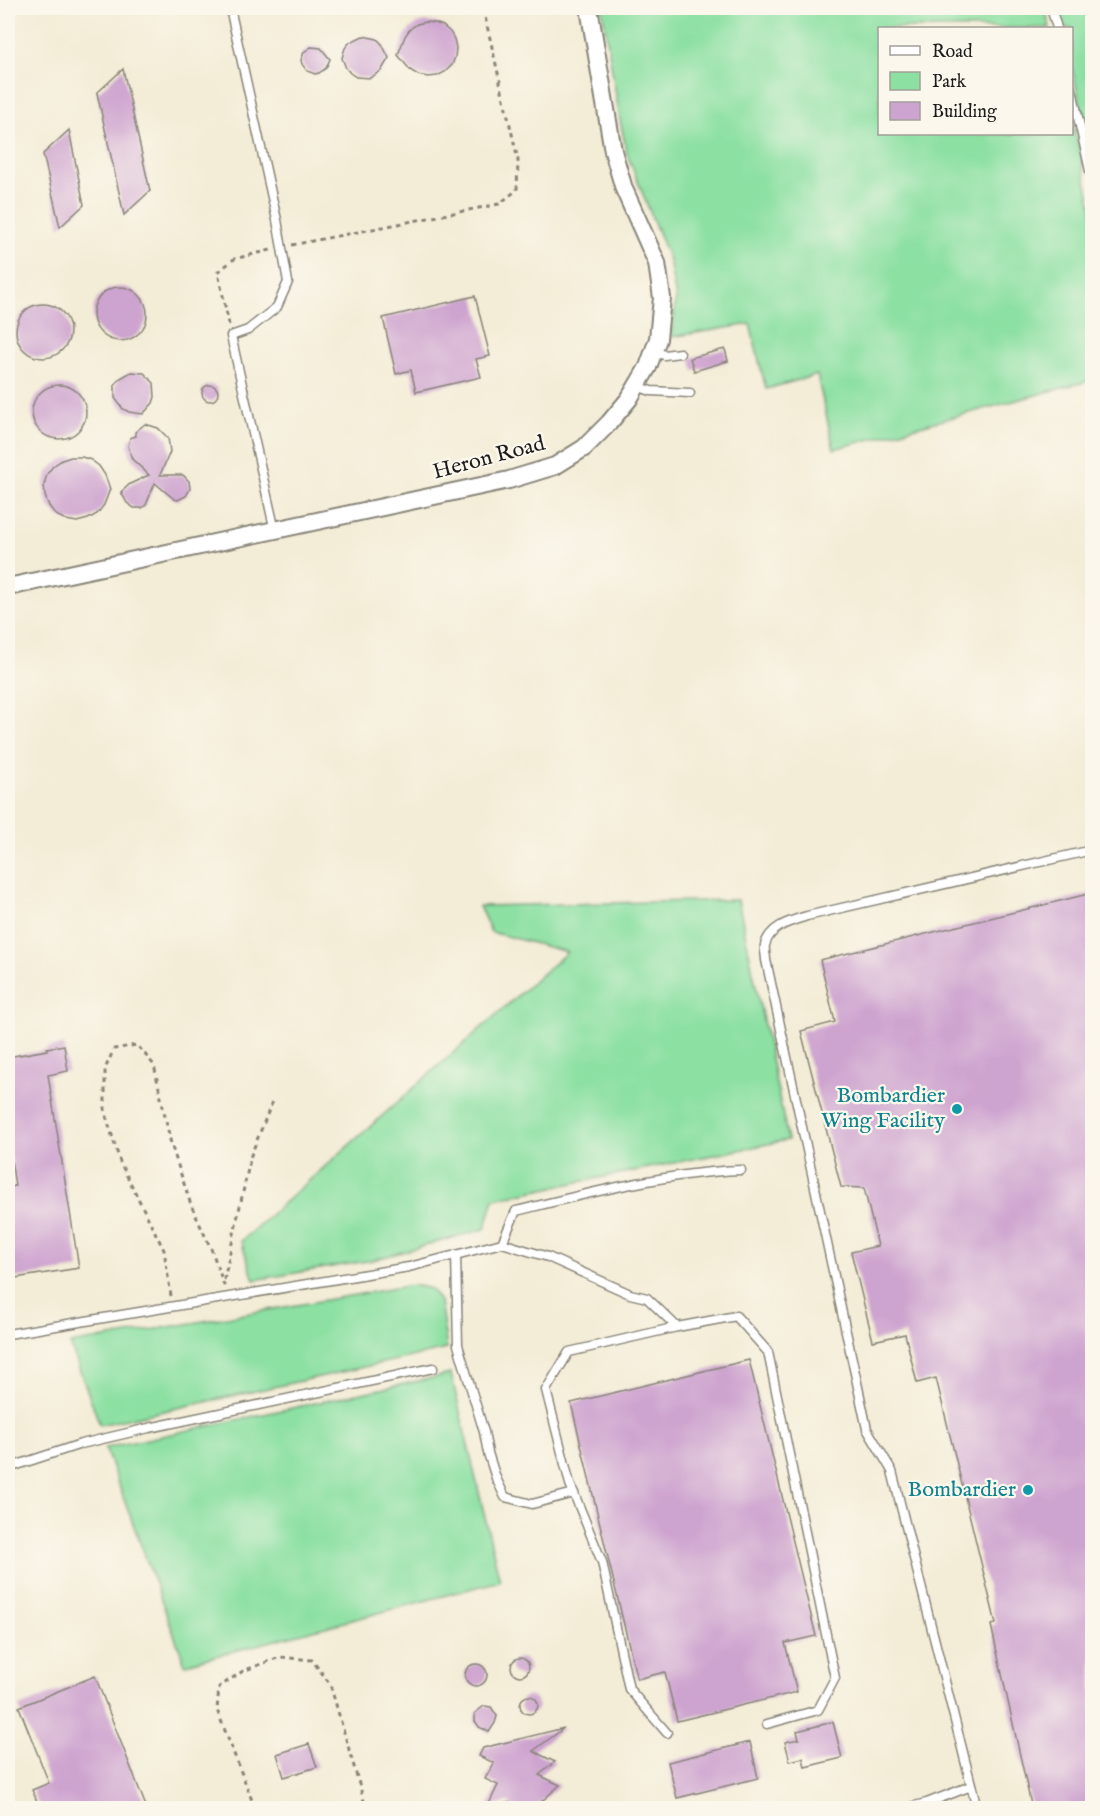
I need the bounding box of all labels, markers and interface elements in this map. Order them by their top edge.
legend [878,27,1073,135]
text: Road [932,41,973,64]
text: Park [932,71,967,94]
text: Building [932,101,997,124]
street label: Heron Road [430,430,548,486]
place label: Bombardier Wing Facility [821,1082,945,1135]
marker: Bombardier Wing Facility [950,1102,964,1116]
place label: Bombardier [908,1476,1016,1504]
marker: Bombardier [1021,1483,1035,1497]

